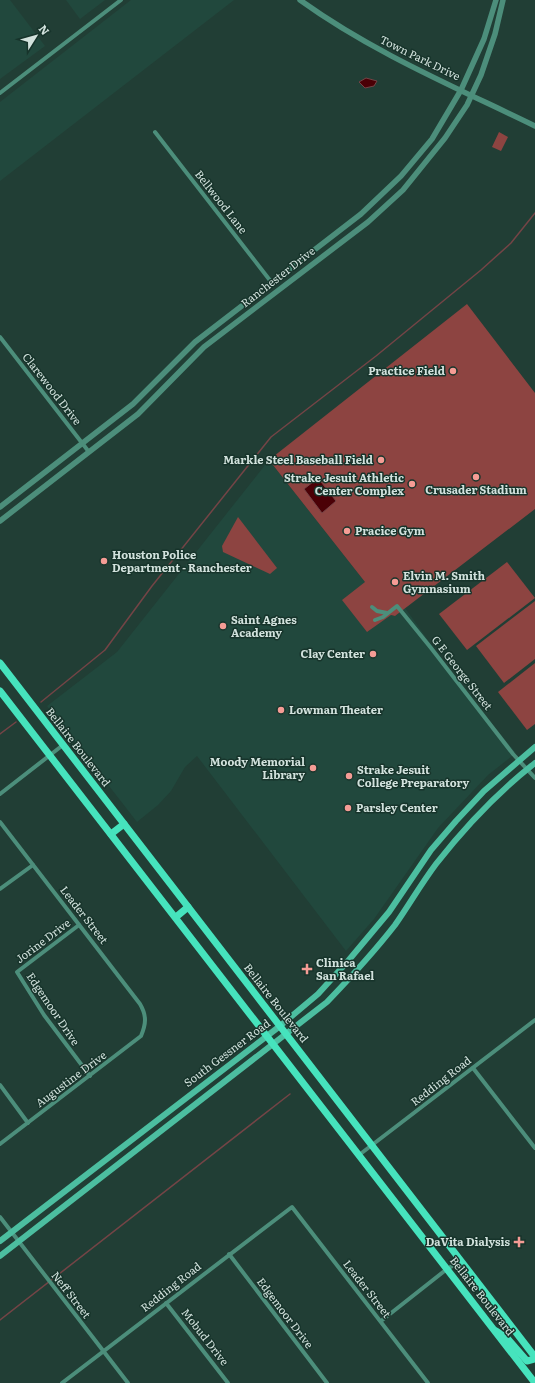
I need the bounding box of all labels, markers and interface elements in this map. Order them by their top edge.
north arrow [16,16,56,56]
text: N [36,21,54,38]
street label: Town Park Drive [377,31,464,84]
street label: Bellwood Lane [192,166,252,237]
street label: Ranchester Drive [237,242,318,310]
street label: Clarewood Drive [19,349,86,428]
place label: Practice Field [368,362,445,378]
marker: Practice Field [448,366,458,376]
place label: Markle Steel Baseball Field [223,451,373,467]
marker: Markle Steel Baseball Field [376,455,386,465]
place label: Strake Jesuit Athletic Center Complex [284,469,404,498]
marker: Crusader Stadium [471,472,481,482]
marker: Strake Jesuit Athletic Center Complex [407,479,417,489]
place label: Crusader Stadium [425,481,527,497]
place label: Pracice Gym [355,522,425,538]
marker: Pracice Gym [342,526,352,536]
place label: Houston Police Department - Ranchester [112,546,252,575]
marker: Houston Police Department - Ranchester [99,556,109,566]
place label: Elvin M. Smith Gymnasium [403,567,486,596]
marker: Elvin M. Smith Gymnasium [390,577,400,587]
place label: Saint Agnes Academy [231,611,297,640]
marker: Saint Agnes Academy [218,621,228,631]
street label: G E George Street [429,632,497,713]
place label: Clay Center [301,645,365,661]
marker: Clay Center [368,649,378,659]
place label: Lowman Theater [289,701,383,717]
street label: Bellaire Boulevard [43,703,115,790]
marker: Lowman Theater [276,705,286,715]
place label: Moody Memorial Library [210,753,305,782]
place label: Strake Jesuit College Preparatory [357,761,469,790]
marker: Moody Memorial Library [308,763,318,773]
marker: Strake Jesuit College Preparatory [344,771,354,781]
place label: Parsley Center [356,799,438,815]
marker: Parsley Center [343,803,353,813]
street label: Leader Street [57,882,113,947]
street label: Jorine Drive [12,914,73,966]
place label: Clinica San Rafael [316,954,374,983]
street label: Bellaire Boulevard [241,959,313,1046]
marker: Clinica San Rafael [301,963,313,975]
street label: Edgemoor Drive [23,969,84,1048]
street label: South Gessner Road [180,1014,273,1090]
street label: Augustine Drive [32,1046,109,1110]
street label: Redding Road [407,1051,474,1109]
place label: DaVita Dialysis [426,1233,511,1249]
marker: DaVita Dialysis [513,1236,525,1248]
street label: Bellaire Boulevard [447,1252,519,1339]
street label: Leader Street [340,1256,396,1321]
street label: Redding Road [137,1257,204,1315]
street label: Neff Street [48,1267,96,1322]
street label: Edgemoor Drive [254,1274,318,1351]
street label: Mobud Drive [178,1305,233,1368]

